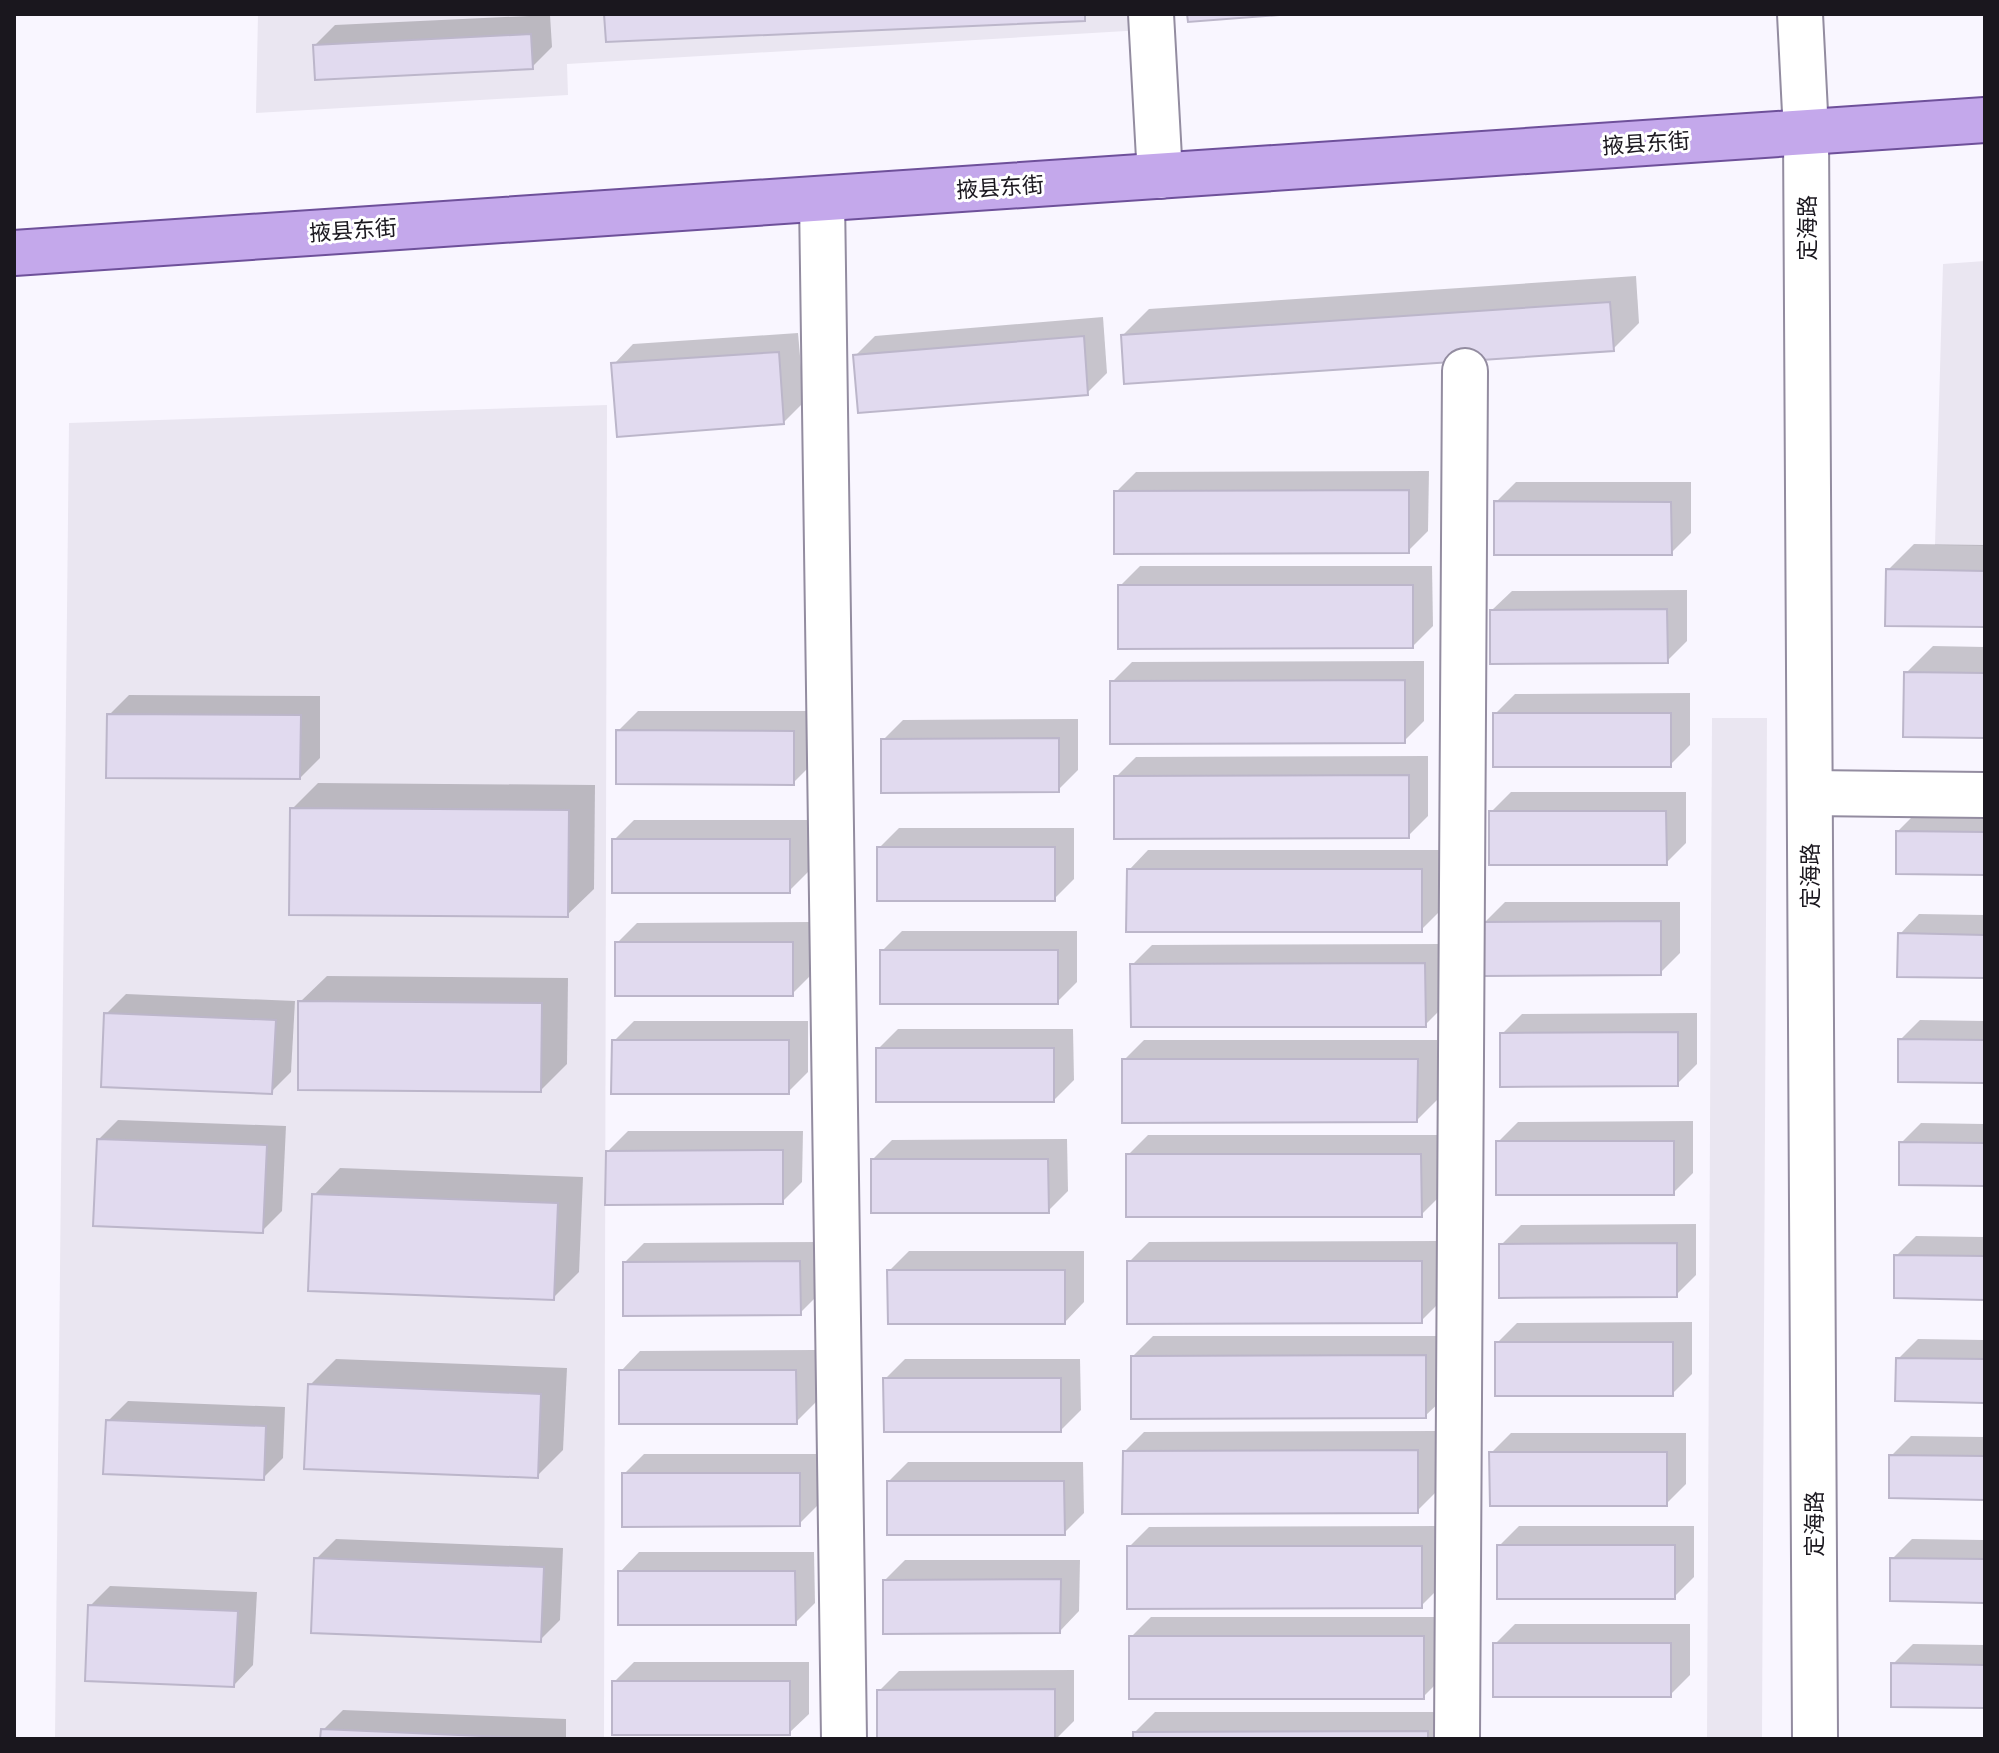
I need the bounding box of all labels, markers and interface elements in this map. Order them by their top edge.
street label: 掖县东街 [1601,126,1691,160]
street label: 掖县东街 [955,170,1045,204]
street label: 定海路 [1793,195,1821,261]
street label: 掖县东街 [308,213,398,247]
street label: 定海路 [1796,843,1824,909]
street label: 定海路 [1800,1491,1828,1557]

